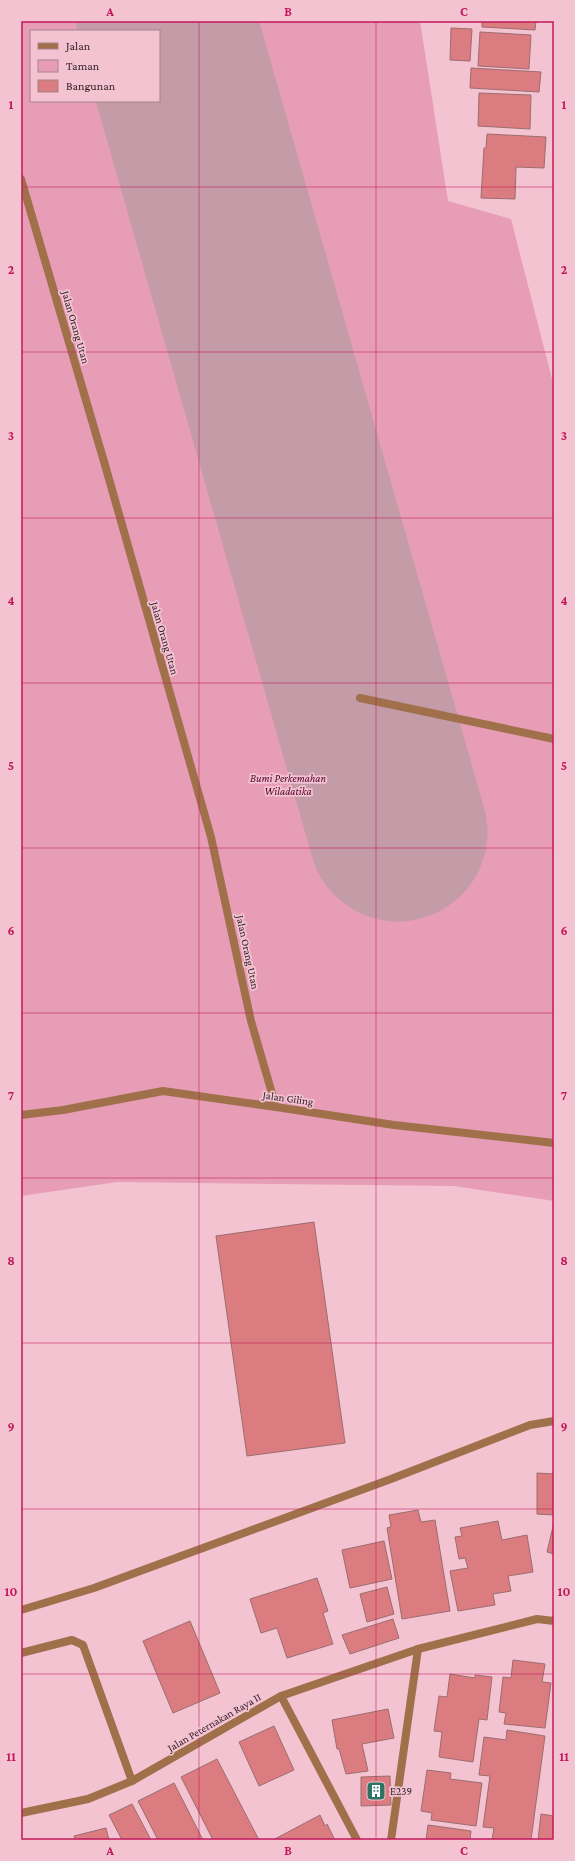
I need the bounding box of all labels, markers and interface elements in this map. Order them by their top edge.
text: A [105,4,114,19]
text: B [284,4,292,19]
text: C [460,4,468,19]
legend [30,30,160,102]
text: Jalan [65,39,91,53]
text: Taman [66,59,100,73]
text: Bangunan [66,79,116,93]
text: 1 [9,97,14,112]
text: 1 [562,97,567,112]
text: 2 [8,262,15,277]
text: 2 [561,262,568,277]
street label: Jalan Orang Utan [59,288,92,365]
text: 3 [8,428,14,443]
text: 3 [561,428,567,443]
text: 4 [7,593,15,608]
text: 4 [560,593,568,608]
street label: Jalan Orang Utan [148,599,181,676]
text: 5 [8,758,14,773]
text: 5 [561,758,567,773]
park label: Bumi Perkemahan Wiladatika [250,772,326,797]
street label: Jalan Orang Utan [233,913,262,990]
text: 6 [7,923,15,938]
text: 6 [560,923,568,938]
text: 7 [8,1088,14,1103]
street label: Jalan Giling [261,1088,315,1109]
text: 7 [561,1088,567,1103]
text: 8 [7,1253,15,1268]
text: 8 [560,1253,568,1268]
text: 9 [7,1419,15,1434]
text: 9 [560,1419,568,1434]
text: 10 [5,1584,17,1599]
text: 10 [558,1584,570,1599]
street label: Jalan Peternakan Raya II [164,1690,263,1755]
text: 11 [6,1749,16,1764]
text: 11 [559,1749,569,1764]
building icon: E239 [365,1780,387,1802]
place label: E239 [390,1785,412,1797]
text: A [105,1843,114,1858]
text: B [284,1843,292,1858]
text: C [460,1843,468,1858]

